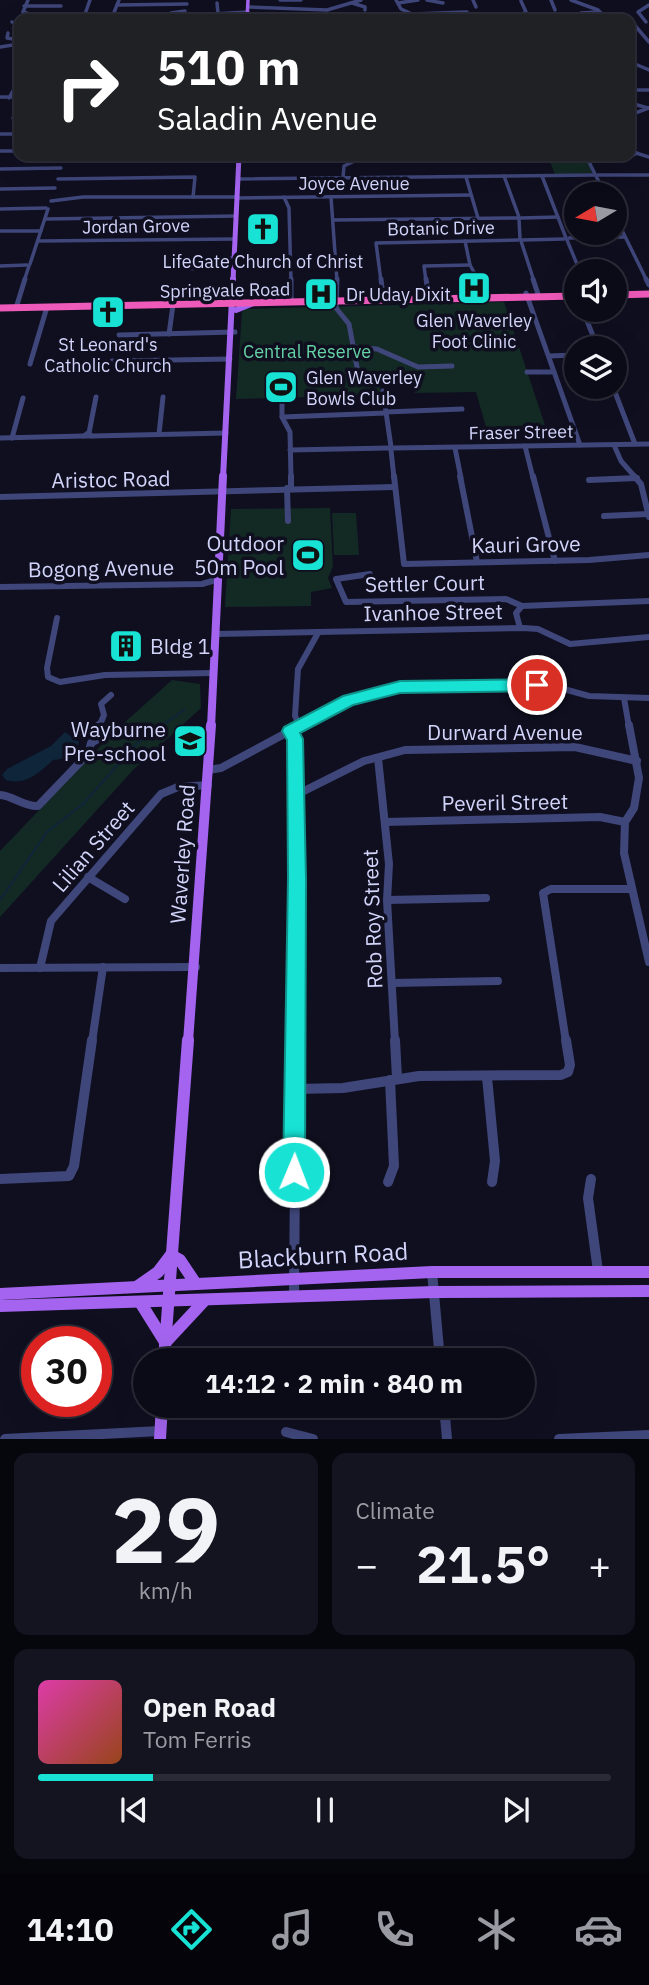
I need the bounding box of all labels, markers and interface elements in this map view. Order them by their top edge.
text: 510 m [157,35,301,98]
icon: right [42,42,133,133]
text: Saladin Avenue [157,97,378,139]
street label: Joyce Avenue [298,172,410,195]
north arrow [564,182,626,245]
map controls [564,182,627,399]
church icon: LifeGate Church of Christ [244,210,282,248]
street label: Jordan Grove [82,214,190,238]
street label: Botanic Drive [387,216,495,240]
place label: LifeGate Church of Christ [163,250,363,273]
button: sound [564,259,627,322]
hospital icon: Glen Waverley Foot Clinic [455,269,493,307]
hospital icon: Dr Uday Dixit [302,275,340,313]
street label: Springvale Road [160,277,290,303]
place label: Dr Uday Dixit [346,283,451,306]
church icon: St Leonard's Catholic Church [89,293,127,331]
place label: Glen Waverley Foot Clinic [416,309,532,353]
place label: St Leonard's Catholic Church [44,333,172,377]
button: layers [564,336,627,399]
park label: Central Reserve [243,340,371,363]
place label: Glen Waverley Bowls Club [306,366,422,410]
sports icon: Glen Waverley Bowls Club [262,368,300,406]
street label: Fraser Street [468,420,574,444]
street label: Aristoc Road [51,464,171,494]
place label: Outdoor 50m Pool [194,529,284,581]
street label: Kauri Grove [471,529,581,559]
sports icon: Outdoor 50m Pool [289,536,327,574]
street label: Bogong Avenue [28,553,174,583]
street label: Settler Court [365,568,485,598]
street label: Ivanhoe Street [363,597,503,627]
building icon: Bldg 1 [107,627,145,665]
place label: Bldg 1 [150,632,210,660]
pin [507,655,567,715]
icon: arrive [518,666,556,704]
place label: Wayburne Pre-school [64,715,166,767]
street label: Durward Avenue [427,718,583,746]
school or university icon: Wayburne Pre-school [171,722,209,760]
street label: Waverley Road [163,783,201,925]
street label: Peveril Street [441,787,569,817]
street label: Lilian Street [46,794,140,898]
street label: Rob Roy Street [356,849,388,989]
position arrow [257,1135,331,1209]
street label: Blackburn Road [237,1235,409,1275]
speed limit sign: 30 [21,1326,112,1417]
text: 14:12 · 2 min · 840 m [205,1366,463,1400]
text: 29 [111,1470,220,1588]
text: Climate [356,1495,435,1525]
text: 21.5° [416,1530,550,1597]
text: − [356,1540,378,1589]
text: + [588,1540,611,1589]
text: km/h [139,1575,193,1605]
text: Open Road [143,1690,276,1724]
text: Tom Ferris [143,1724,252,1754]
icon: previous [115,1791,153,1829]
icon: pause [306,1791,344,1829]
icon: next [497,1791,535,1829]
icon: directions [167,1905,216,1954]
icon: music [268,1905,317,1954]
icon: phone [370,1905,419,1954]
icon: climate [472,1905,521,1954]
icon: car [574,1905,623,1954]
text: 14:10 [26,1908,114,1950]

